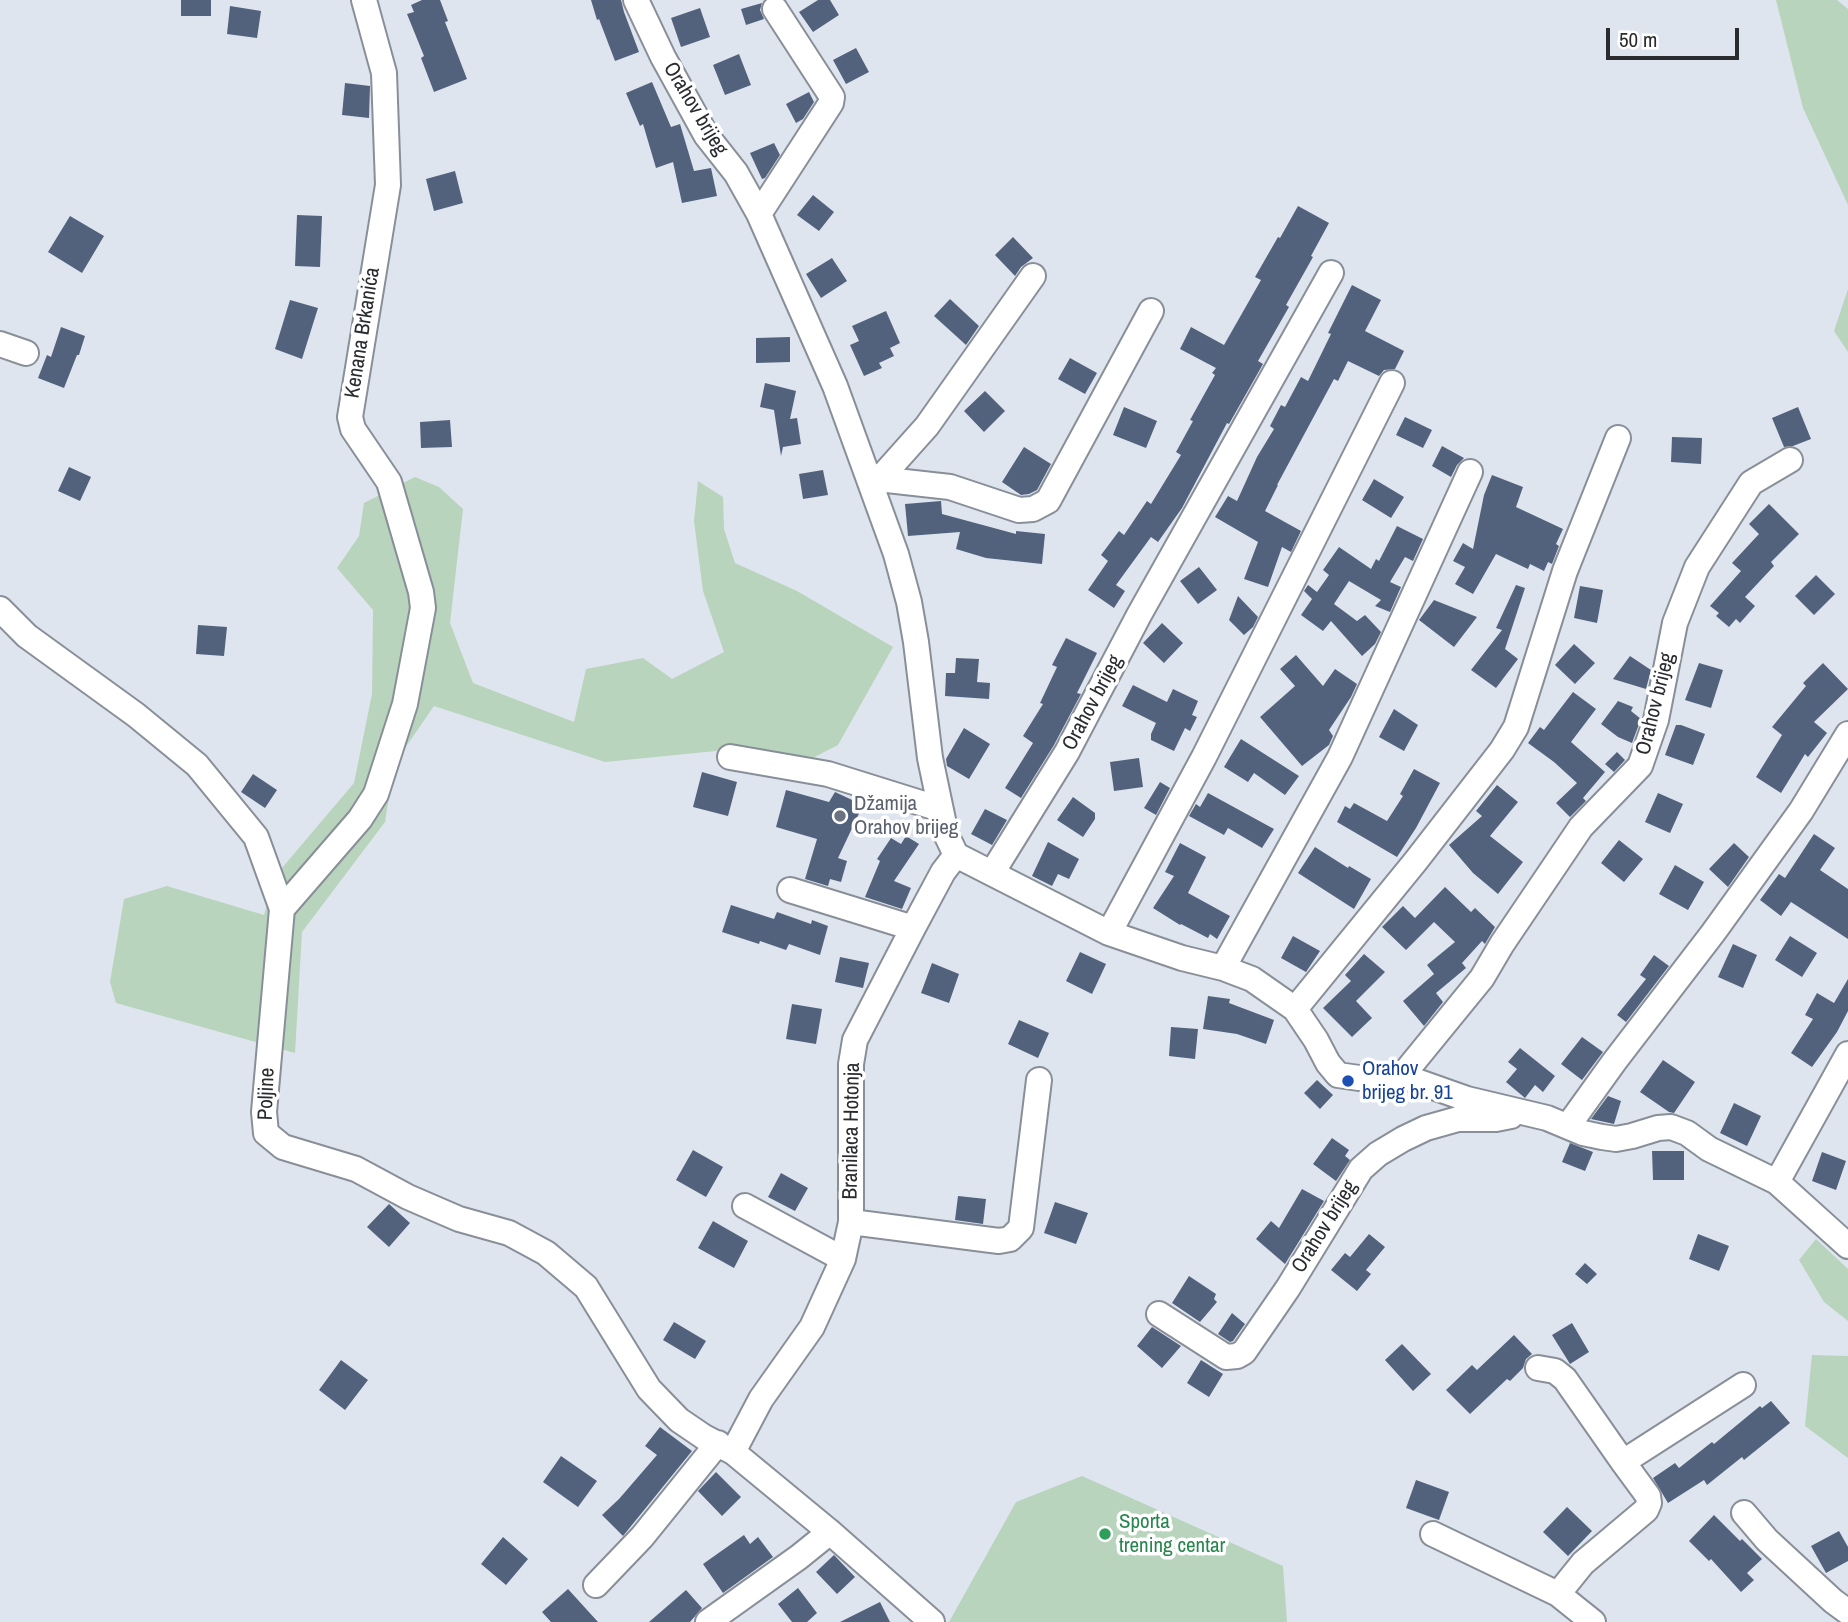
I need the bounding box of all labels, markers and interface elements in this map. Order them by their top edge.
scale bar [1610,14,1743,58]
text: 50 m [1619,25,1657,54]
street label: Orahov brijeg [657,58,733,160]
street label: Kenana Brkanića [340,266,386,400]
street label: Orahov brijeg [1631,650,1681,758]
street label: Orahov brijeg [1057,651,1129,755]
place label: Džamija Orahov brijeg [854,791,958,841]
marker: Džamija Orahov brijeg [832,808,848,824]
place label: Orahov brijeg br. 91 [1362,1056,1453,1106]
street label: Branilaca Hotonja [838,1062,866,1200]
street label: Poljine [253,1067,281,1121]
marker: Orahov brijeg br. 91 [1340,1073,1356,1089]
street label: Orahov brijeg [1287,1176,1363,1278]
place label: Sporta trening centar [1119,1509,1225,1559]
marker: Sporta trening centar [1097,1526,1113,1542]

